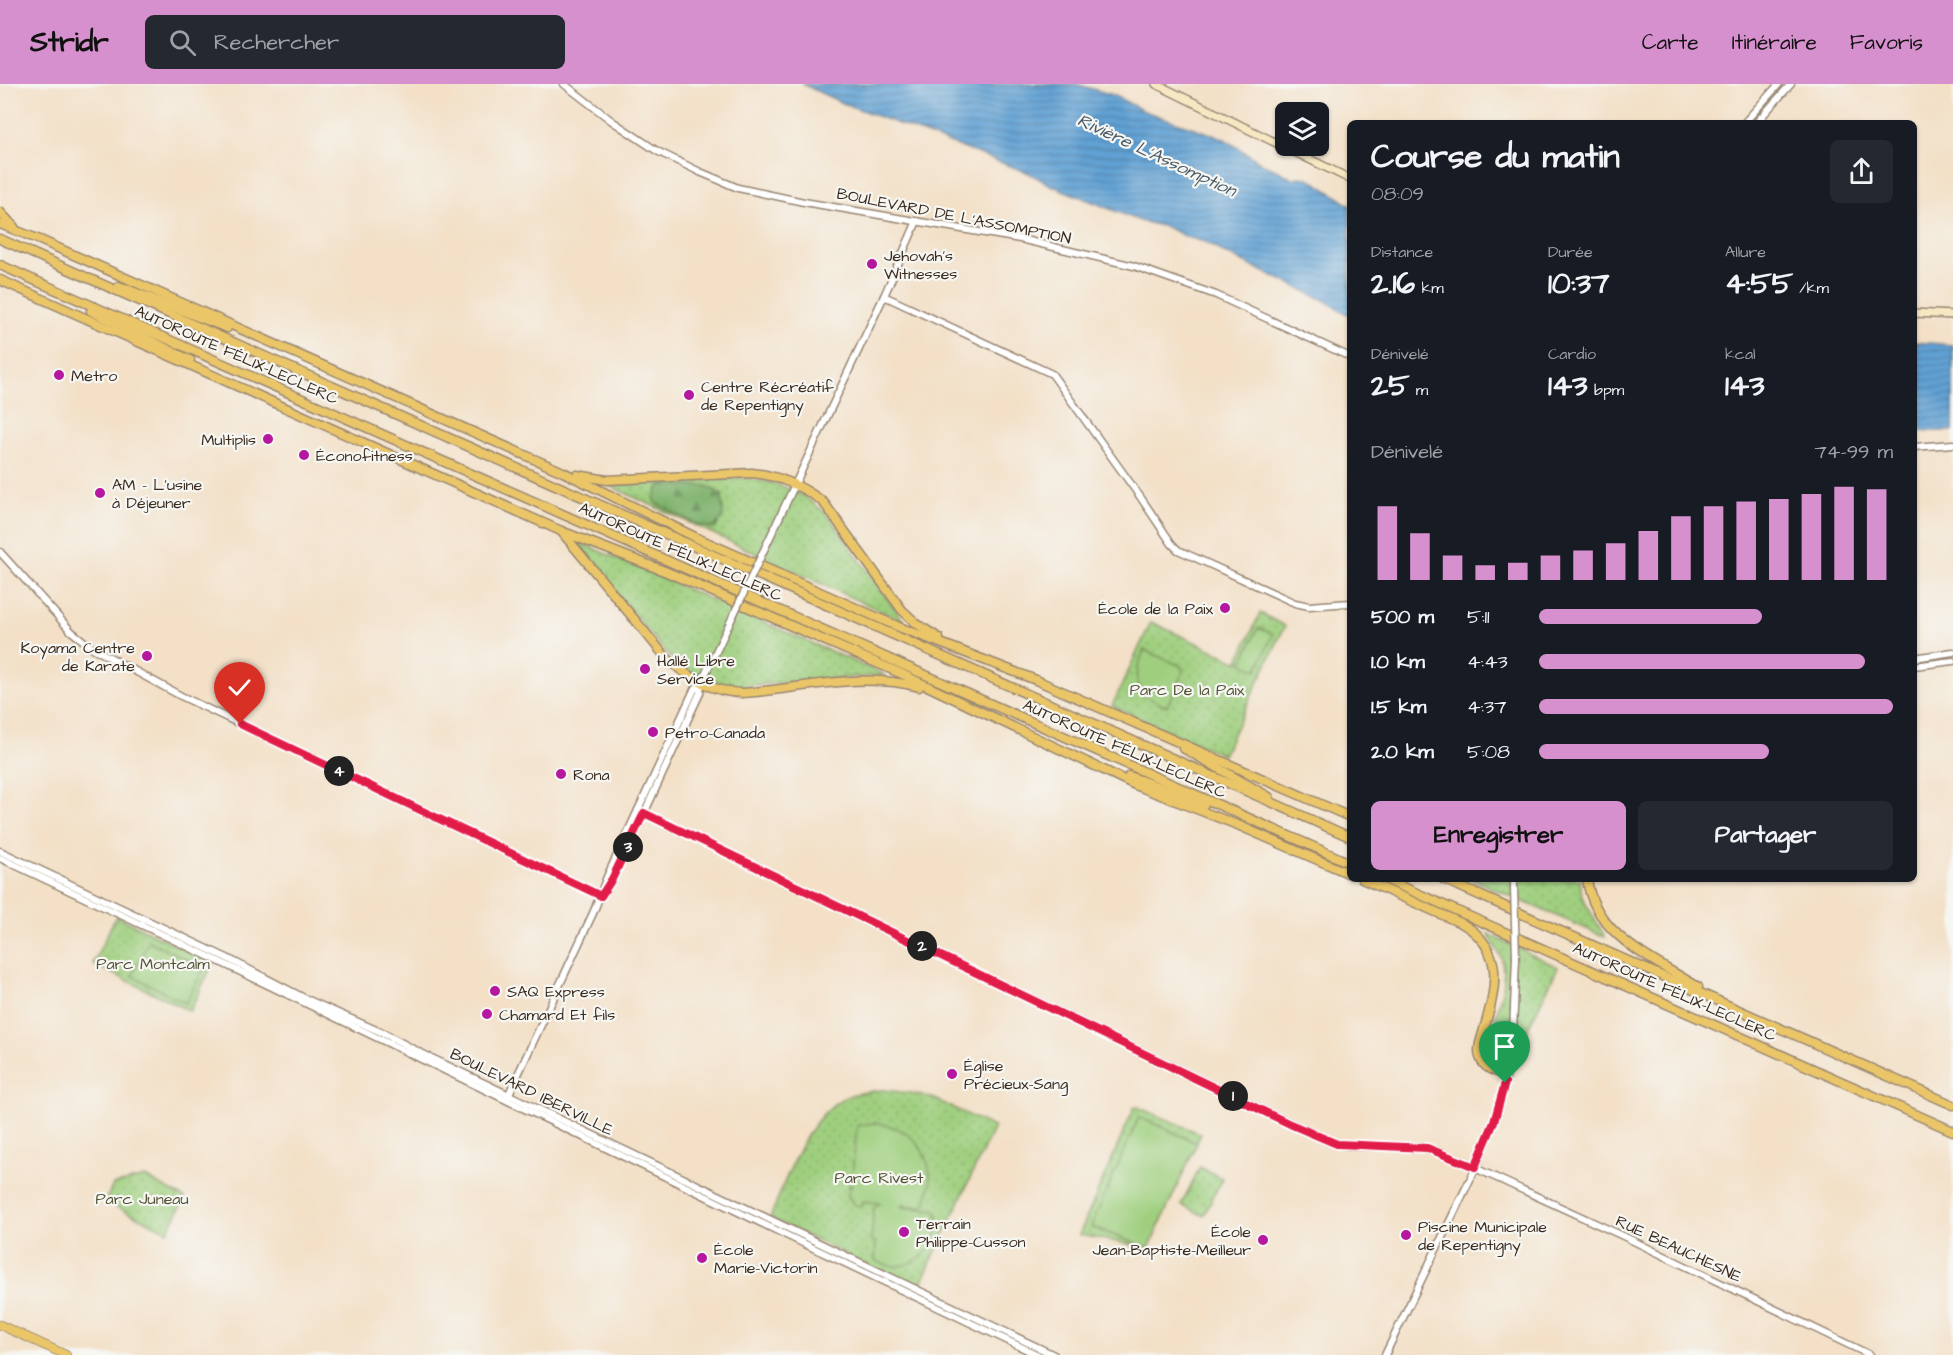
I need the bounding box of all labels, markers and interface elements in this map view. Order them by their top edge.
search box [145,15,565,69]
text: Stridr [30,23,109,62]
icon: search [166,26,199,59]
text: Rechercher [214,27,339,58]
text: Carte [1642,28,1699,57]
text: Itinéraire [1732,28,1817,57]
text: Favoris [1850,28,1923,57]
map controls [1275,102,1329,156]
button: layers [1275,102,1329,156]
water label: Rivière L'Assomption [1073,108,1242,204]
text: Course du matin [1371,134,1620,180]
button: share [1830,140,1893,203]
text: 08:09 [1371,180,1424,208]
street label: BOULEVARD DE L'ASSOMPTION [835,182,1073,249]
text: Distance [1371,241,1433,263]
text: Durée [1548,241,1593,263]
text: Allure [1725,241,1766,263]
place label: Jehovah's Witnesses [884,245,957,285]
marker: Jehovah's Witnesses [865,257,879,271]
text: 2.16 [1371,263,1415,305]
text: 10:37 [1548,263,1610,305]
text: 4:55 [1725,263,1793,305]
text: km [1415,277,1444,299]
text: /km [1793,277,1829,299]
street label: AUTOROUTE FÉLIX-LECLERC [131,300,342,410]
text: Dénivelé [1371,343,1429,365]
text: Cardio [1548,343,1596,365]
text: kcal [1725,343,1756,365]
place label: Metro [71,365,117,387]
text: 25 [1371,365,1409,407]
text: 143 [1548,365,1588,407]
text: 143 [1725,365,1765,407]
marker: Metro [52,368,66,382]
place label: Centre Récréatif de Repentigny [701,376,834,417]
text: m [1409,379,1428,401]
text: bpm [1588,379,1624,401]
marker: Centre Récréatif de Repentigny [682,388,696,402]
place label: Multiplis [201,429,256,451]
marker: Multiplis [261,432,275,446]
text: Dénivelé [1371,438,1443,466]
text: 74–99 m [1815,438,1893,466]
place label: Éconofitness [316,445,413,467]
marker: Éconofitness [297,448,311,462]
place label: AM - L'usine à Déjeuner [112,474,203,514]
marker: AM - L'usine à Déjeuner [93,486,107,500]
street label: AUTOROUTE FÉLIX-LECLERC [575,497,786,607]
place label: École de la Paix [1098,598,1213,620]
marker: École de la Paix [1218,601,1232,615]
text: 500 m [1371,603,1434,631]
text: 5:11 [1467,603,1490,631]
place label: Koyama Centre de Karate [20,637,135,677]
text: 1.0 km [1371,648,1425,676]
text: 4:43 [1467,648,1508,676]
marker: Koyama Centre de Karate [140,649,154,663]
place label: Hallé Libre Service [657,650,735,690]
pin [214,662,265,724]
marker: Hallé Libre Service [638,662,652,676]
icon: check [223,671,256,704]
park label: Parc De la Paix [1130,679,1245,701]
text: 1.5 km [1371,693,1426,721]
text: 4:37 [1467,693,1506,721]
street label: AUTOROUTE FÉLIX-LECLERC [1019,694,1230,804]
place label: Petro-Canada [665,722,765,744]
marker: Petro-Canada [646,725,660,739]
text: 2.0 km [1371,738,1434,766]
text: 5:08 [1467,738,1510,766]
pin: 4 [324,756,354,786]
text: 4 [334,760,344,782]
place label: Rona [573,764,610,786]
marker: Rona [554,767,568,781]
button: Enregistrer [1371,801,1626,870]
button: Partager [1638,801,1893,870]
pin: 3 [613,832,643,862]
text: 3 [624,836,632,858]
pin: 2 [907,931,937,961]
text: 2 [917,935,927,957]
street label: AUTOROUTE FÉLIX-LECLERC [1569,937,1780,1047]
park label: Parc Montcalm [96,953,210,975]
place label: SAQ Express [507,981,605,1003]
marker: SAQ Express [488,984,502,998]
place label: Chamard Et fils [499,1004,615,1026]
marker: Chamard Et fils [480,1007,494,1021]
pin [1479,1021,1530,1083]
icon: arrive [1488,1030,1521,1063]
street label: BOULEVARD IBERVILLE [446,1043,617,1141]
place label: Église Précieux-Sang [964,1055,1068,1096]
marker: Église Précieux-Sang [945,1067,959,1081]
pin: 1 [1218,1081,1248,1111]
text: 1 [1232,1085,1234,1107]
park label: Parc Rivest [835,1167,924,1189]
park label: Parc Juneau [95,1188,189,1210]
street label: RUE BEAUCHESNE [1612,1210,1746,1288]
place label: Terrain Philippe-Cusson [916,1213,1025,1253]
place label: Piscine Municipale de Repentigny [1418,1216,1547,1257]
place label: École Jean-Baptiste-Meilleur [1092,1221,1251,1261]
marker: Terrain Philippe-Cusson [897,1225,911,1239]
marker: Piscine Municipale de Repentigny [1399,1228,1413,1242]
marker: École Jean-Baptiste-Meilleur [1256,1233,1270,1247]
place label: École Marie-Victorin [714,1239,818,1279]
marker: École Marie-Victorin [695,1251,709,1265]

